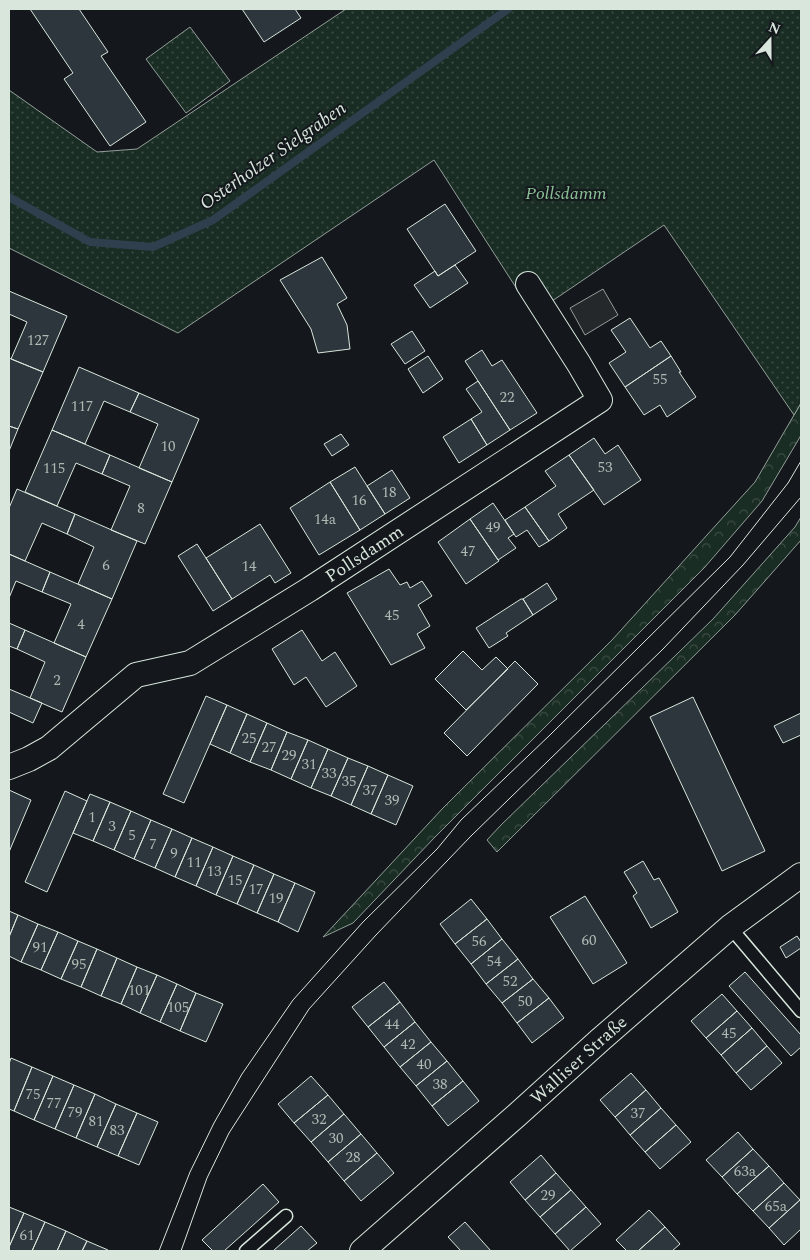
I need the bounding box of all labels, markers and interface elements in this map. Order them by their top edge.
north arrow [745,15,795,65]
text: N [765,16,784,40]
water label: Osterholzer Sielgraben [194,94,352,218]
park label: Pollsdamm [525,180,607,207]
house number: 127 [27,329,49,352]
house number: 55 [652,368,668,391]
house number: 22 [499,386,515,409]
house number: 117 [71,395,93,418]
house number: 10 [160,435,176,458]
house number: 53 [597,456,613,479]
house number: 115 [43,457,65,480]
house number: 18 [381,481,397,504]
house number: 16 [351,489,367,512]
house number: 8 [137,497,145,520]
house number: 14a [314,508,337,531]
house number: 49 [485,516,501,539]
street label: Pollsdamm [320,518,409,589]
house number: 47 [460,540,476,563]
house number: 6 [102,554,110,577]
house number: 14 [241,555,257,578]
house number: 45 [384,604,400,627]
house number: 4 [77,613,85,636]
house number: 2 [53,669,61,692]
house number: 25 [241,727,257,750]
house number: 27 [261,736,277,759]
house number: 29 [281,744,297,767]
house number: 31 [301,753,317,776]
house number: 33 [321,762,337,785]
house number: 35 [341,770,357,793]
house number: 37 [362,779,378,802]
house number: 39 [384,789,400,812]
house number: 1 [88,806,96,829]
house number: 3 [108,815,116,838]
house number: 5 [128,824,136,847]
house number: 7 [149,833,157,856]
house number: 9 [170,842,178,865]
house number: 11 [186,851,202,874]
house number: 13 [206,860,222,883]
house number: 15 [227,869,243,892]
house number: 17 [248,878,264,901]
house number: 19 [268,887,284,910]
house number: 60 [581,929,597,952]
house number: 56 [471,930,487,953]
house number: 91 [32,936,48,959]
house number: 54 [486,950,502,973]
house number: 95 [71,953,87,976]
house number: 52 [502,970,518,993]
house number: 101 [128,979,150,1002]
house number: 50 [517,990,533,1013]
house number: 105 [167,996,189,1019]
street label: Walliser Straße [524,1009,633,1111]
house number: 44 [384,1013,400,1036]
house number: 45 [721,1022,737,1045]
house number: 42 [400,1033,416,1056]
house number: 40 [416,1053,432,1076]
house number: 38 [432,1073,448,1096]
house number: 75 [25,1083,41,1106]
house number: 77 [46,1092,62,1115]
house number: 79 [67,1101,83,1124]
house number: 37 [630,1102,646,1125]
house number: 32 [311,1108,327,1131]
house number: 81 [88,1110,104,1133]
house number: 83 [109,1119,125,1142]
house number: 30 [328,1127,344,1150]
house number: 28 [345,1146,361,1169]
house number: 63a [734,1160,757,1183]
house number: 29 [540,1184,556,1207]
house number: 65a [765,1195,788,1218]
house number: 61 [19,1224,35,1247]

